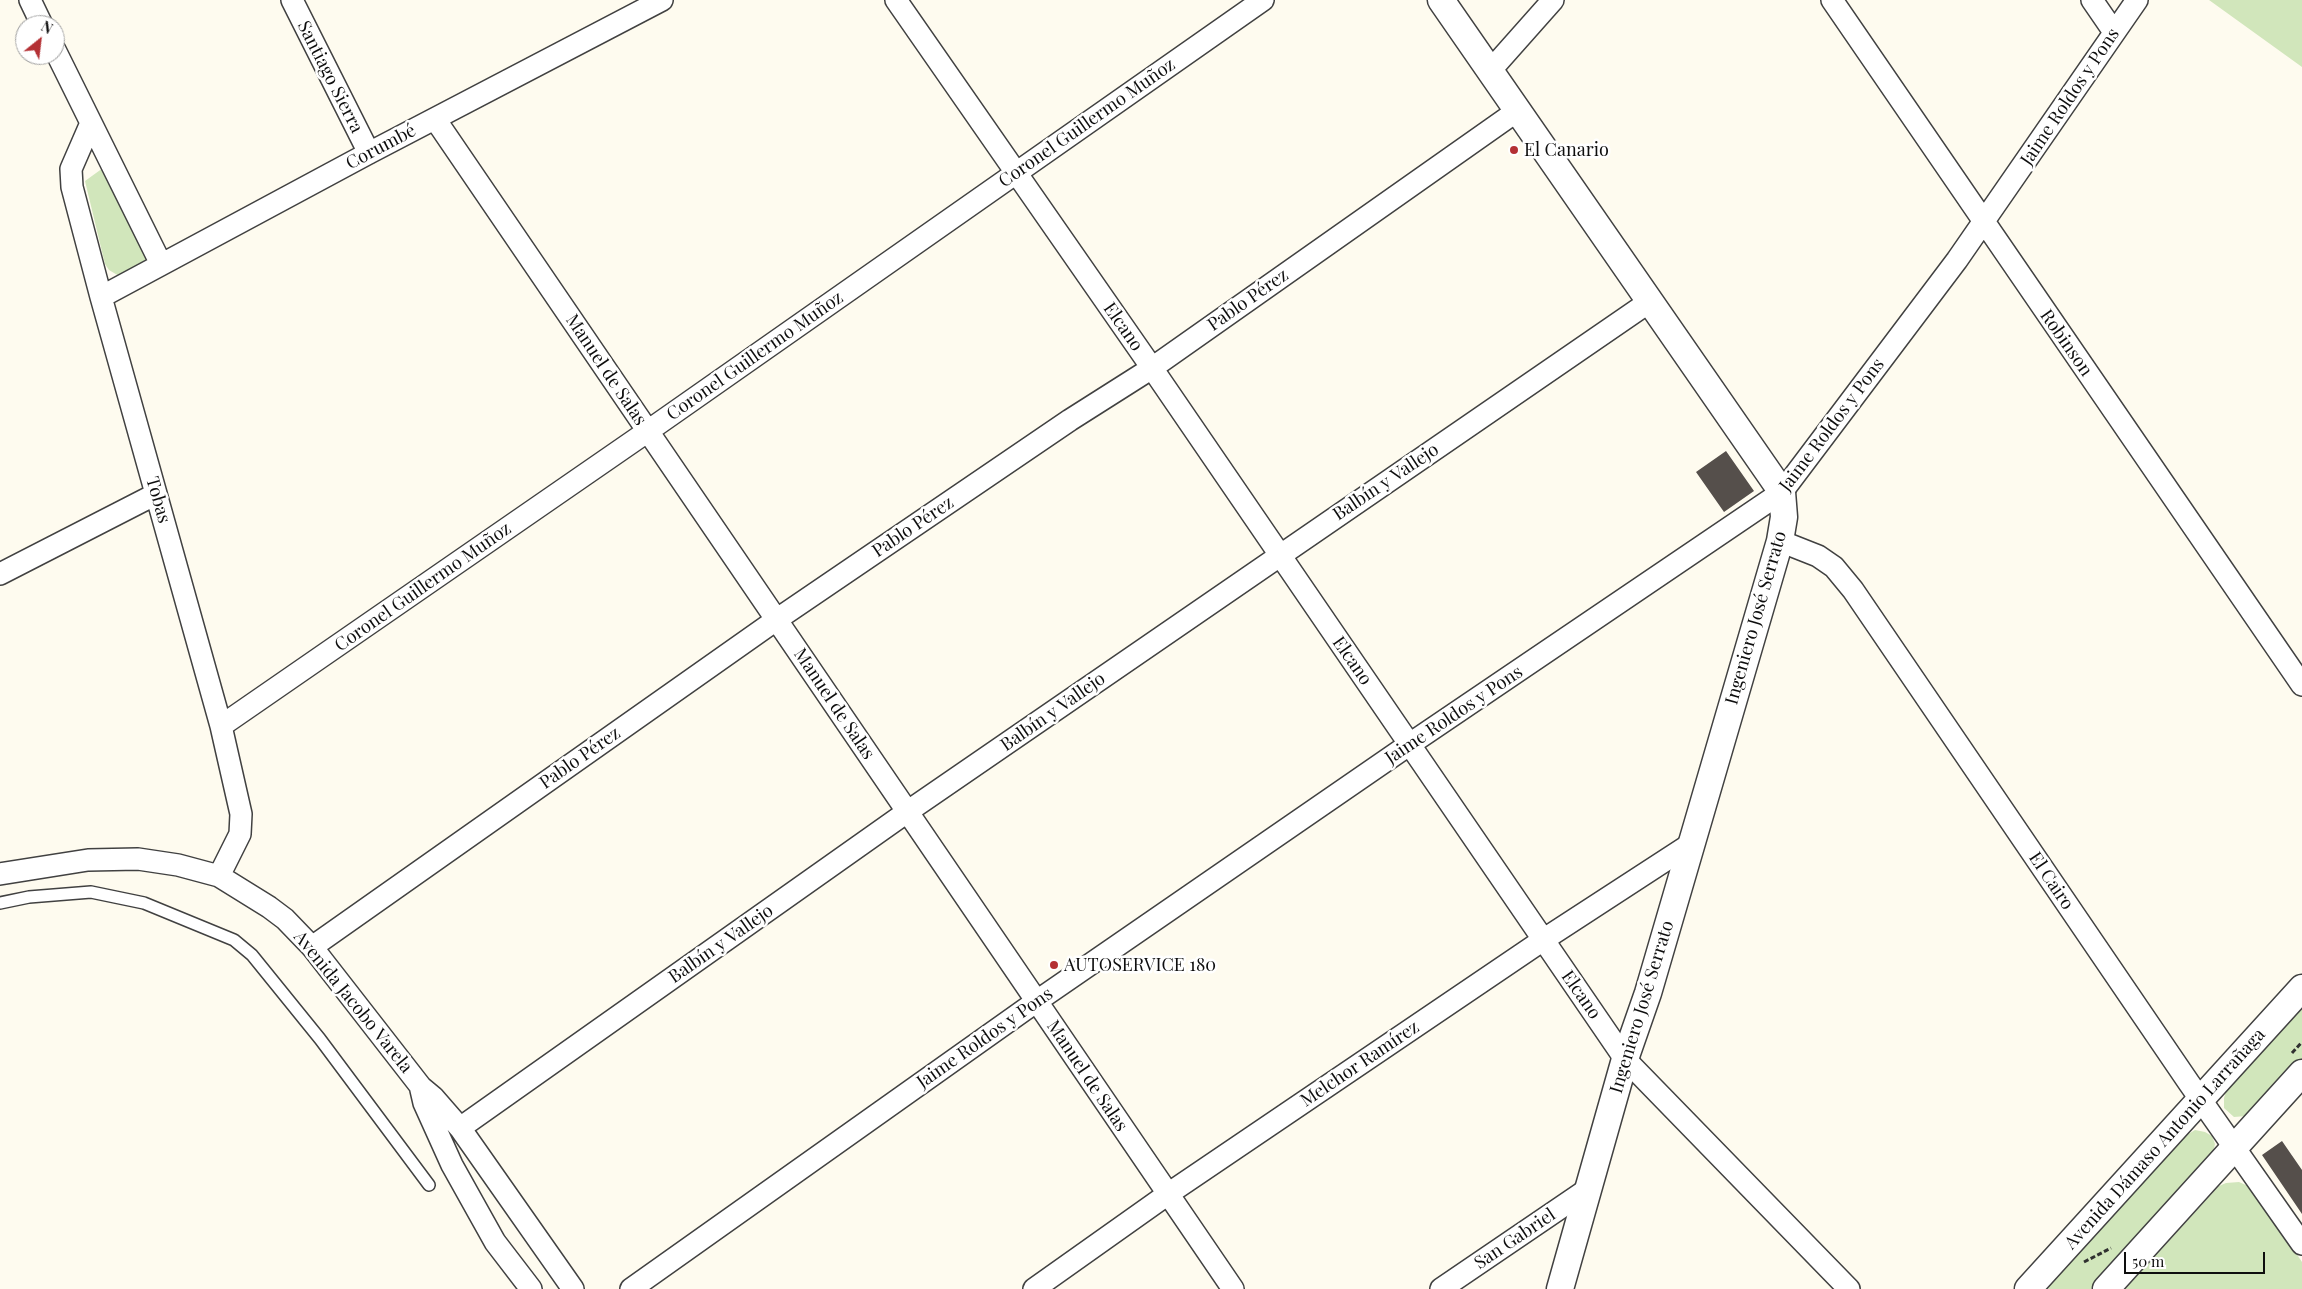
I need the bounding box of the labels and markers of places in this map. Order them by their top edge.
place label: El Canario [1524,139,1609,161]
marker: El Canario [1508,144,1520,156]
place label: AUTOSERVICE 180 [1064,954,1216,976]
marker: AUTOSERVICE 180 [1048,959,1060,971]

